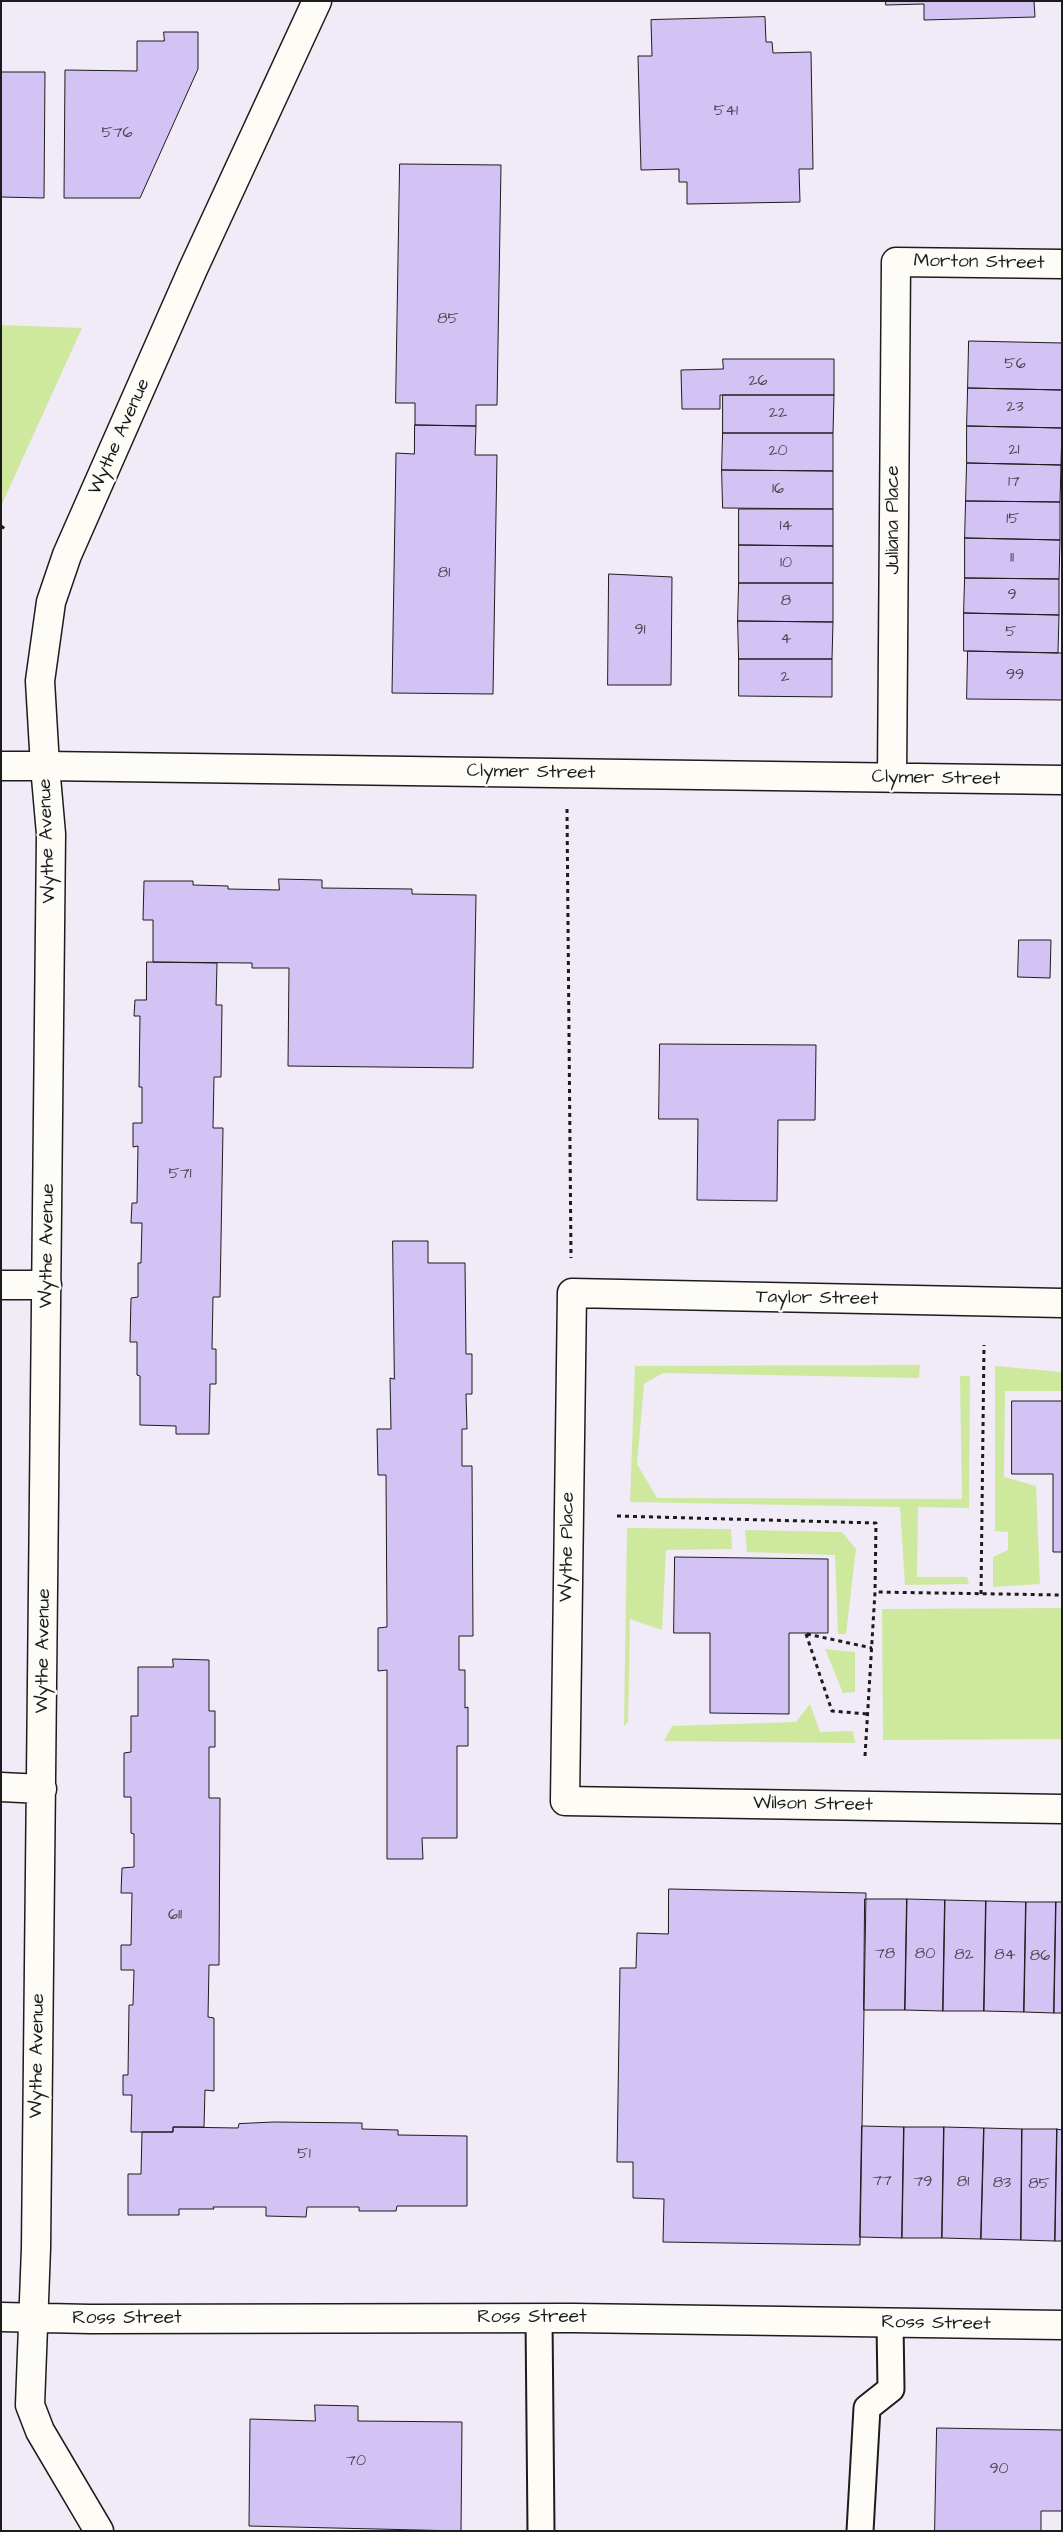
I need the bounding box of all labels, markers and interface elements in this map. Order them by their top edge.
house number: 541 [714,102,738,122]
house number: 576 [101,124,133,144]
street label: Morton Street [913,250,1045,276]
house number: 85 [437,310,459,330]
house number: 56 [1004,355,1026,375]
house number: 26 [748,372,768,392]
street label: Wythe Avenue [84,375,156,499]
house number: 23 [1006,398,1024,418]
house number: 22 [769,404,787,424]
house number: 21 [1008,441,1020,461]
house number: 20 [768,442,788,462]
street label: Juliana Place [883,465,905,575]
house number: 17 [1008,473,1020,493]
house number: 16 [772,480,784,500]
house number: 15 [1006,510,1020,530]
house number: 14 [780,517,792,537]
house number: 11 [1010,549,1014,569]
house number: 10 [780,554,792,574]
house number: 81 [438,564,450,584]
house number: 9 [1007,586,1017,606]
house number: 8 [781,592,791,612]
house number: 91 [634,621,646,641]
house number: 5 [1005,623,1017,643]
house number: 4 [781,630,791,650]
house number: 99 [1006,666,1024,686]
house number: 2 [780,668,790,688]
street label: Clymer Street [466,760,596,786]
street label: Clymer Street [871,766,1001,792]
street label: Wythe Avenue [34,778,62,904]
house number: 571 [168,1165,192,1185]
street label: Wythe Avenue [36,1183,60,1309]
street label: Taylor Street [756,1287,878,1311]
street label: Wythe Place [556,1492,580,1602]
street label: Wythe Avenue [32,1588,56,1714]
street label: Wilson Street [753,1793,873,1817]
house number: 611 [168,1906,182,1926]
house number: 78 [875,1945,895,1965]
house number: 80 [915,1945,935,1965]
house number: 82 [954,1946,974,1966]
house number: 84 [994,1946,1016,1966]
house number: 86 [1030,1947,1050,1967]
street label: Wythe Avenue [26,1993,50,2119]
house number: 51 [297,2145,311,2165]
house number: 77 [872,2172,892,2192]
house number: 79 [914,2173,932,2193]
house number: 81 [957,2173,969,2193]
house number: 83 [993,2174,1011,2194]
house number: 85 [1028,2175,1050,2195]
street label: Ross Street [477,2307,587,2329]
street label: Ross Street [72,2308,182,2330]
street label: Ross Street [881,2312,991,2336]
house number: 70 [346,2452,366,2472]
house number: 90 [989,2460,1009,2480]

